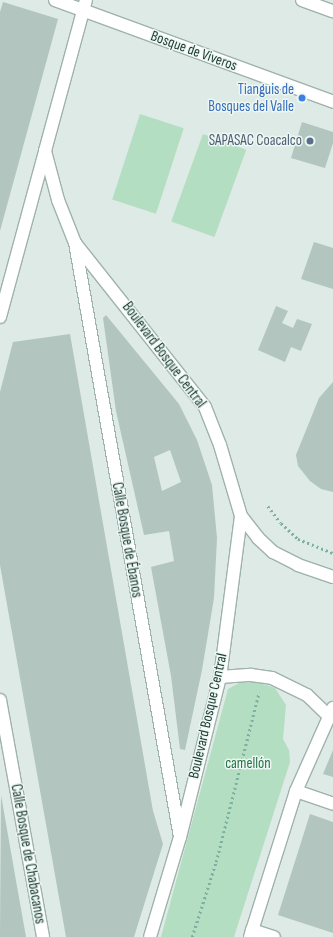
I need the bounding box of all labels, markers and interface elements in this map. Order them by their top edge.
street label: Bosque de Viveros [148,27,240,75]
place label: Tianguis de Bosques del Valle [208,80,294,115]
marker: Tianguis de Bosques del Valle [297,93,307,103]
place label: SAPASAC Coacalco [209,132,302,150]
marker: SAPASAC Coacalco [305,136,315,146]
street label: Boulevard Bosque Central [118,298,210,412]
street label: Calle Bosque de Ébanos [108,481,146,599]
street label: Boulevard Bosque Central [185,652,231,780]
park label: camellón [225,755,271,773]
street label: Calle Bosque de Chabacanos [7,783,49,925]

